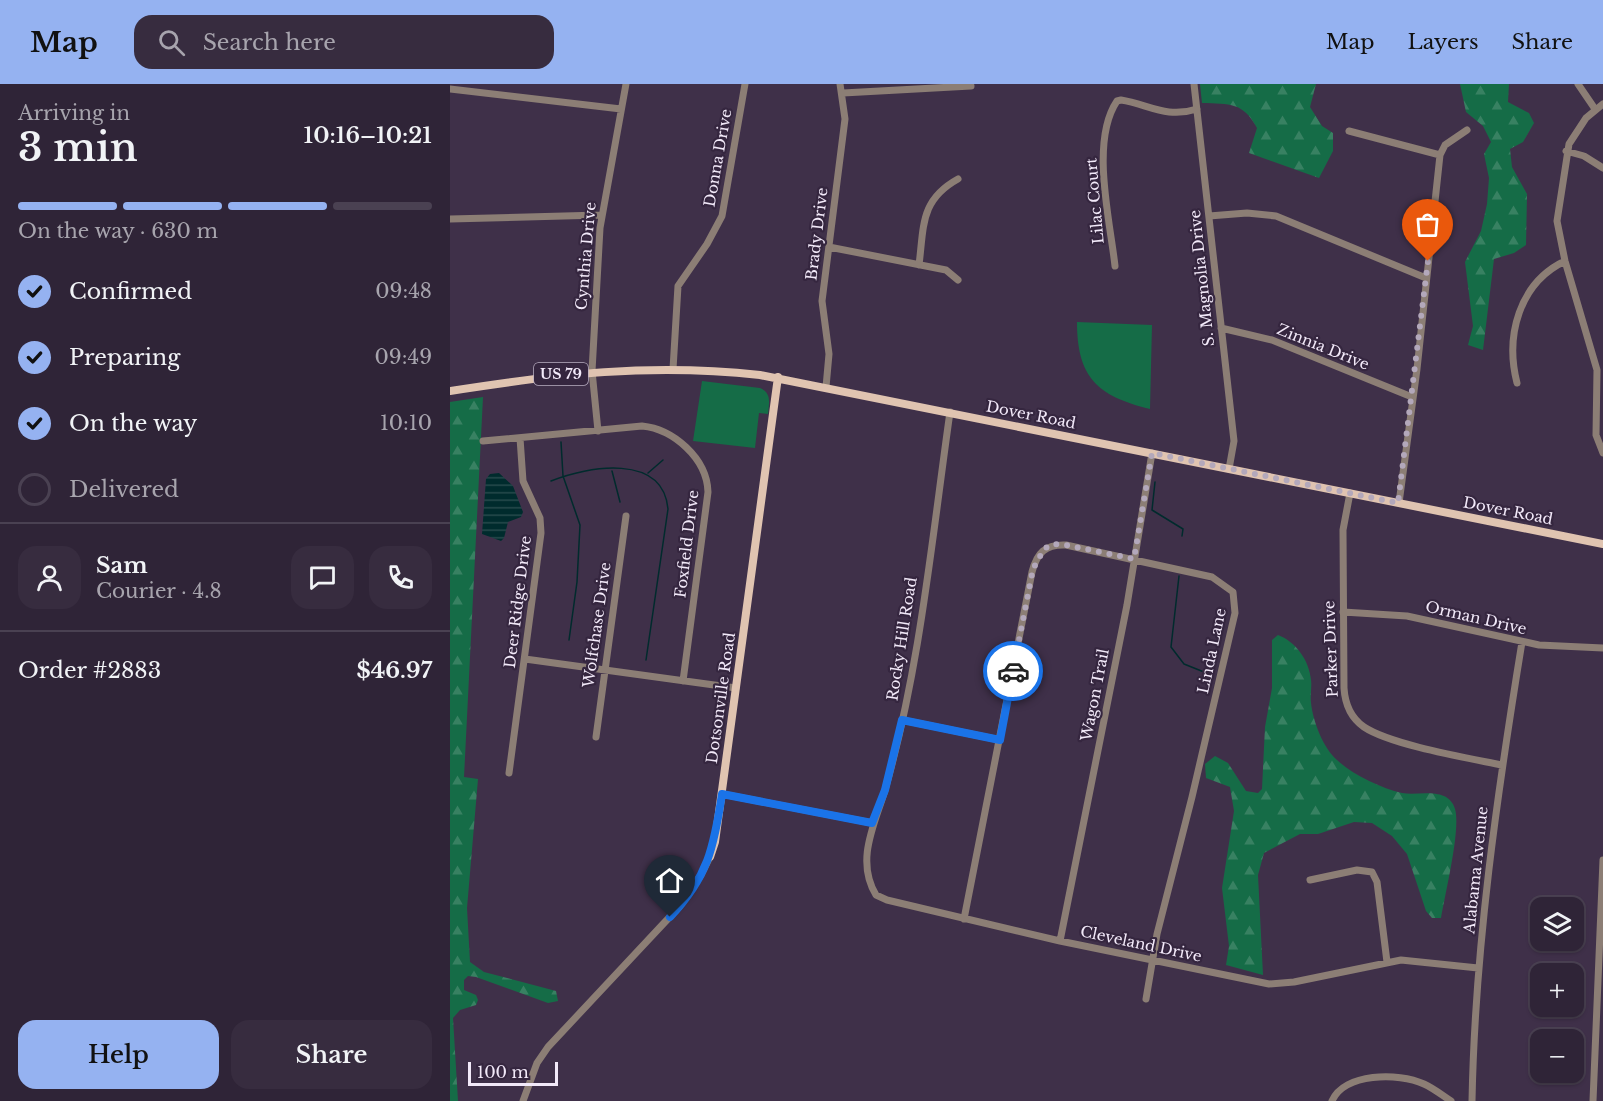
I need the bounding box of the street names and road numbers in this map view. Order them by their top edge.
street label: Donna Drive [700,107,735,208]
street label: Lilac Court [1081,157,1108,245]
street label: Brady Drive [801,186,832,281]
street label: Cynthia Drive [571,201,600,311]
street label: S. Magnolia Drive [1185,209,1218,347]
street label: Zinnia Drive [1274,319,1372,374]
road number: US 79 [534,363,588,385]
street label: Dover Road [985,396,1078,433]
street label: Foxfield Drive [670,489,703,599]
street label: Dover Road [1462,492,1555,529]
street label: Deer Ridge Drive [500,535,535,669]
street label: Wolfchase Drive [578,561,615,690]
street label: Rocky Hill Road [882,576,921,702]
street label: Orman Drive [1424,597,1529,638]
street label: Parker Drive [1319,600,1342,698]
street label: Linda Lane [1193,606,1230,695]
street label: Dotsonville Road [702,631,739,765]
street label: Wagon Trail [1076,647,1113,744]
street label: Alabama Avenue [1459,805,1492,936]
street label: Cleveland Drive [1079,921,1204,966]

